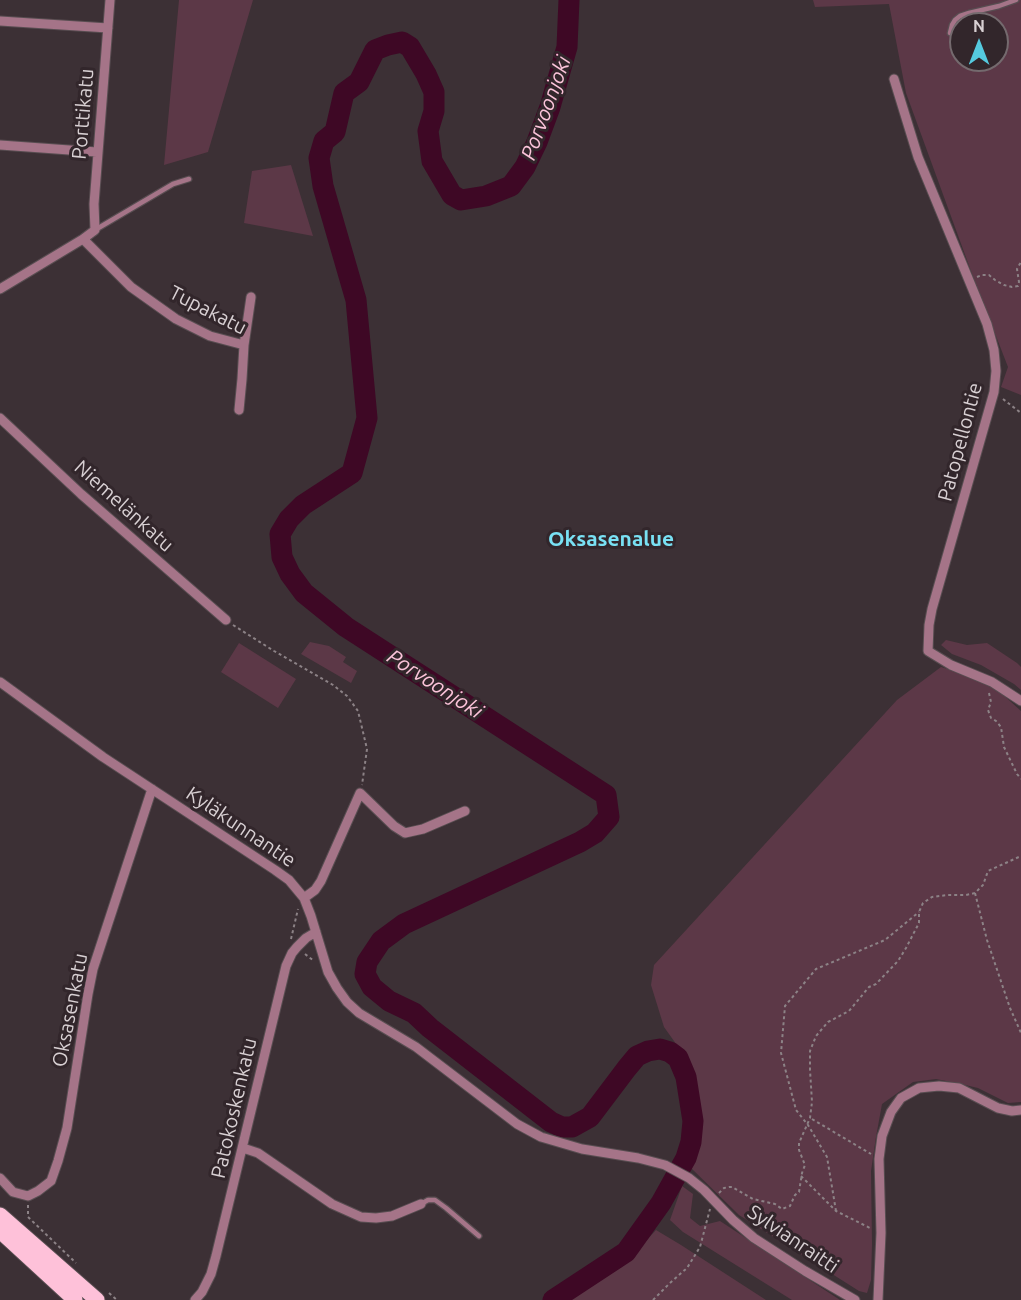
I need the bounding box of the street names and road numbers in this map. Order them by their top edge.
street label: Porttikatu [67,68,99,160]
street label: Tupakatu [165,280,251,340]
street label: Patopellontie [933,380,987,504]
street label: Niemelänkatu [69,455,179,557]
street label: Kyläkunnantie [182,782,300,872]
street label: Oksasenkatu [47,951,93,1069]
street label: Patokoskenkatu [206,1035,262,1181]
street label: Sylvianraitti [743,1200,843,1278]

